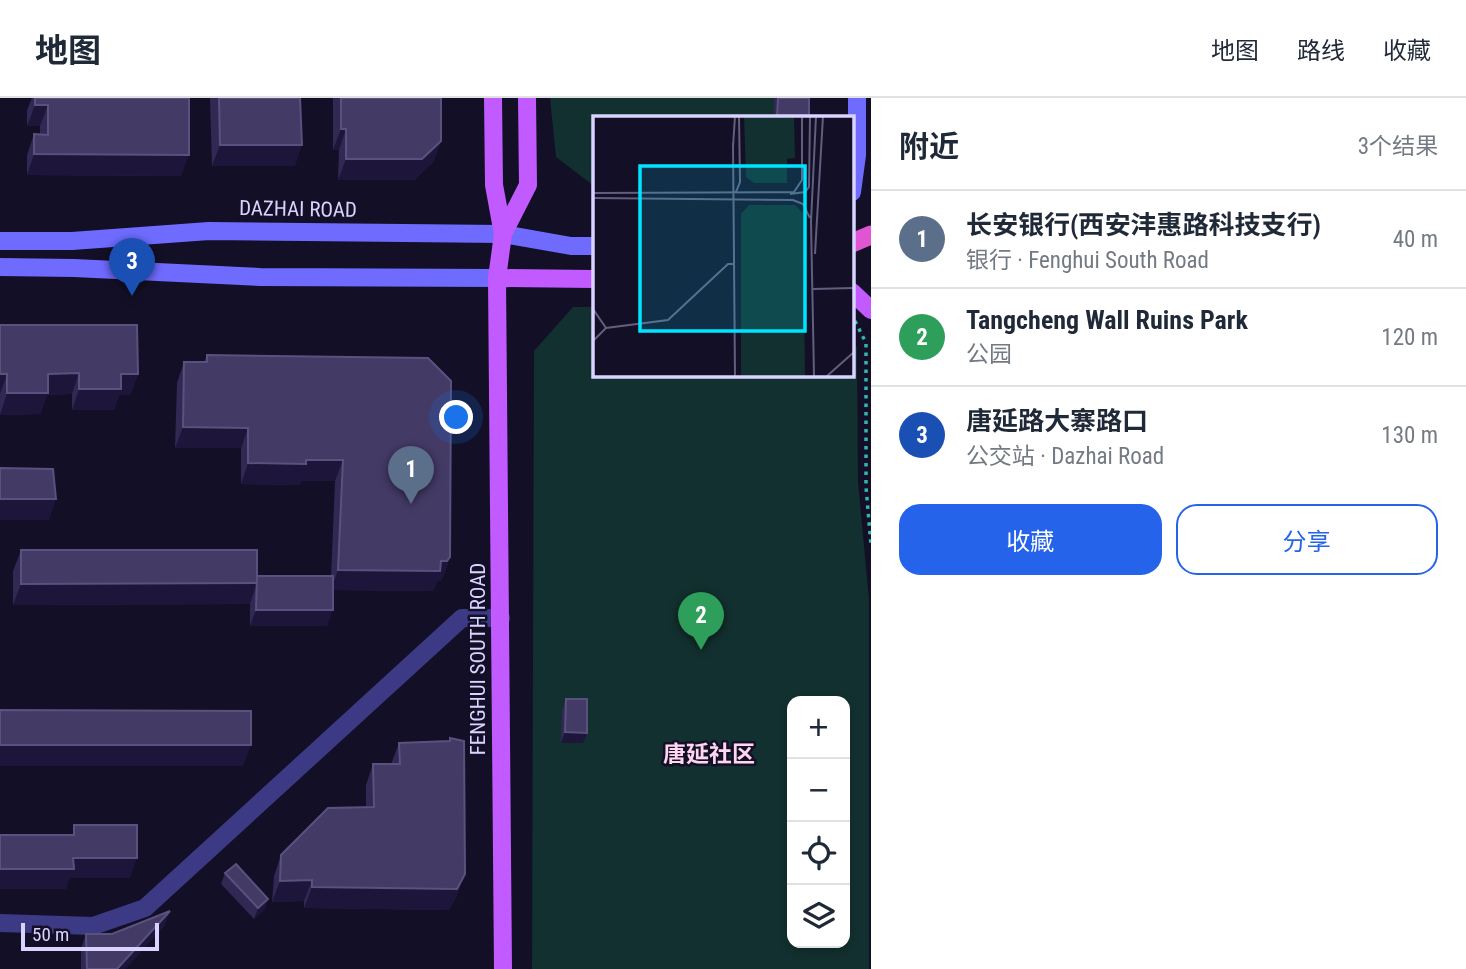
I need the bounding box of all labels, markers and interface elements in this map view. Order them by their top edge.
text: 地图 [35,31,101,70]
text: 地图 [1211,37,1259,65]
text: 路线 [1297,37,1345,65]
text: 收藏 [1383,37,1431,65]
inset map [593,116,853,376]
text: 附近 [899,129,959,164]
text: 3个结果 [1358,133,1438,160]
street label: DAZHAI ROAD [239,196,357,222]
text: 长安银行(西安沣惠路科技支行) [966,210,1321,240]
text: 1 [916,226,928,253]
text: 40 m [1393,226,1438,253]
pin: 3 [109,238,155,296]
text: 银行 · Fenghui South Road [966,247,1209,274]
text: Tangcheng Wall Ruins Park [966,305,1248,335]
text: 2 [916,324,928,351]
text: 120 m [1381,324,1438,351]
text: 公园 [966,341,1012,368]
your location [439,400,473,434]
text: 唐延路大寨路口 [966,406,1148,436]
text: 3 [916,422,928,449]
text: 130 m [1381,422,1438,449]
text: 公交站 · Dazhai Road [966,443,1164,470]
pin: 1 [388,446,434,504]
button: 收藏 [899,504,1162,575]
button: 分享 [1176,504,1438,575]
street label: FENGHUI SOUTH ROAD [466,563,490,755]
pin: 2 [678,592,724,650]
map controls [787,696,850,948]
button: + [787,696,850,759]
district label: 唐延社区 [663,741,755,768]
button: − [787,759,850,822]
button: locate [787,822,850,885]
button: layers [787,885,850,948]
scale bar [21,920,159,952]
text: 50 m [32,923,69,946]

